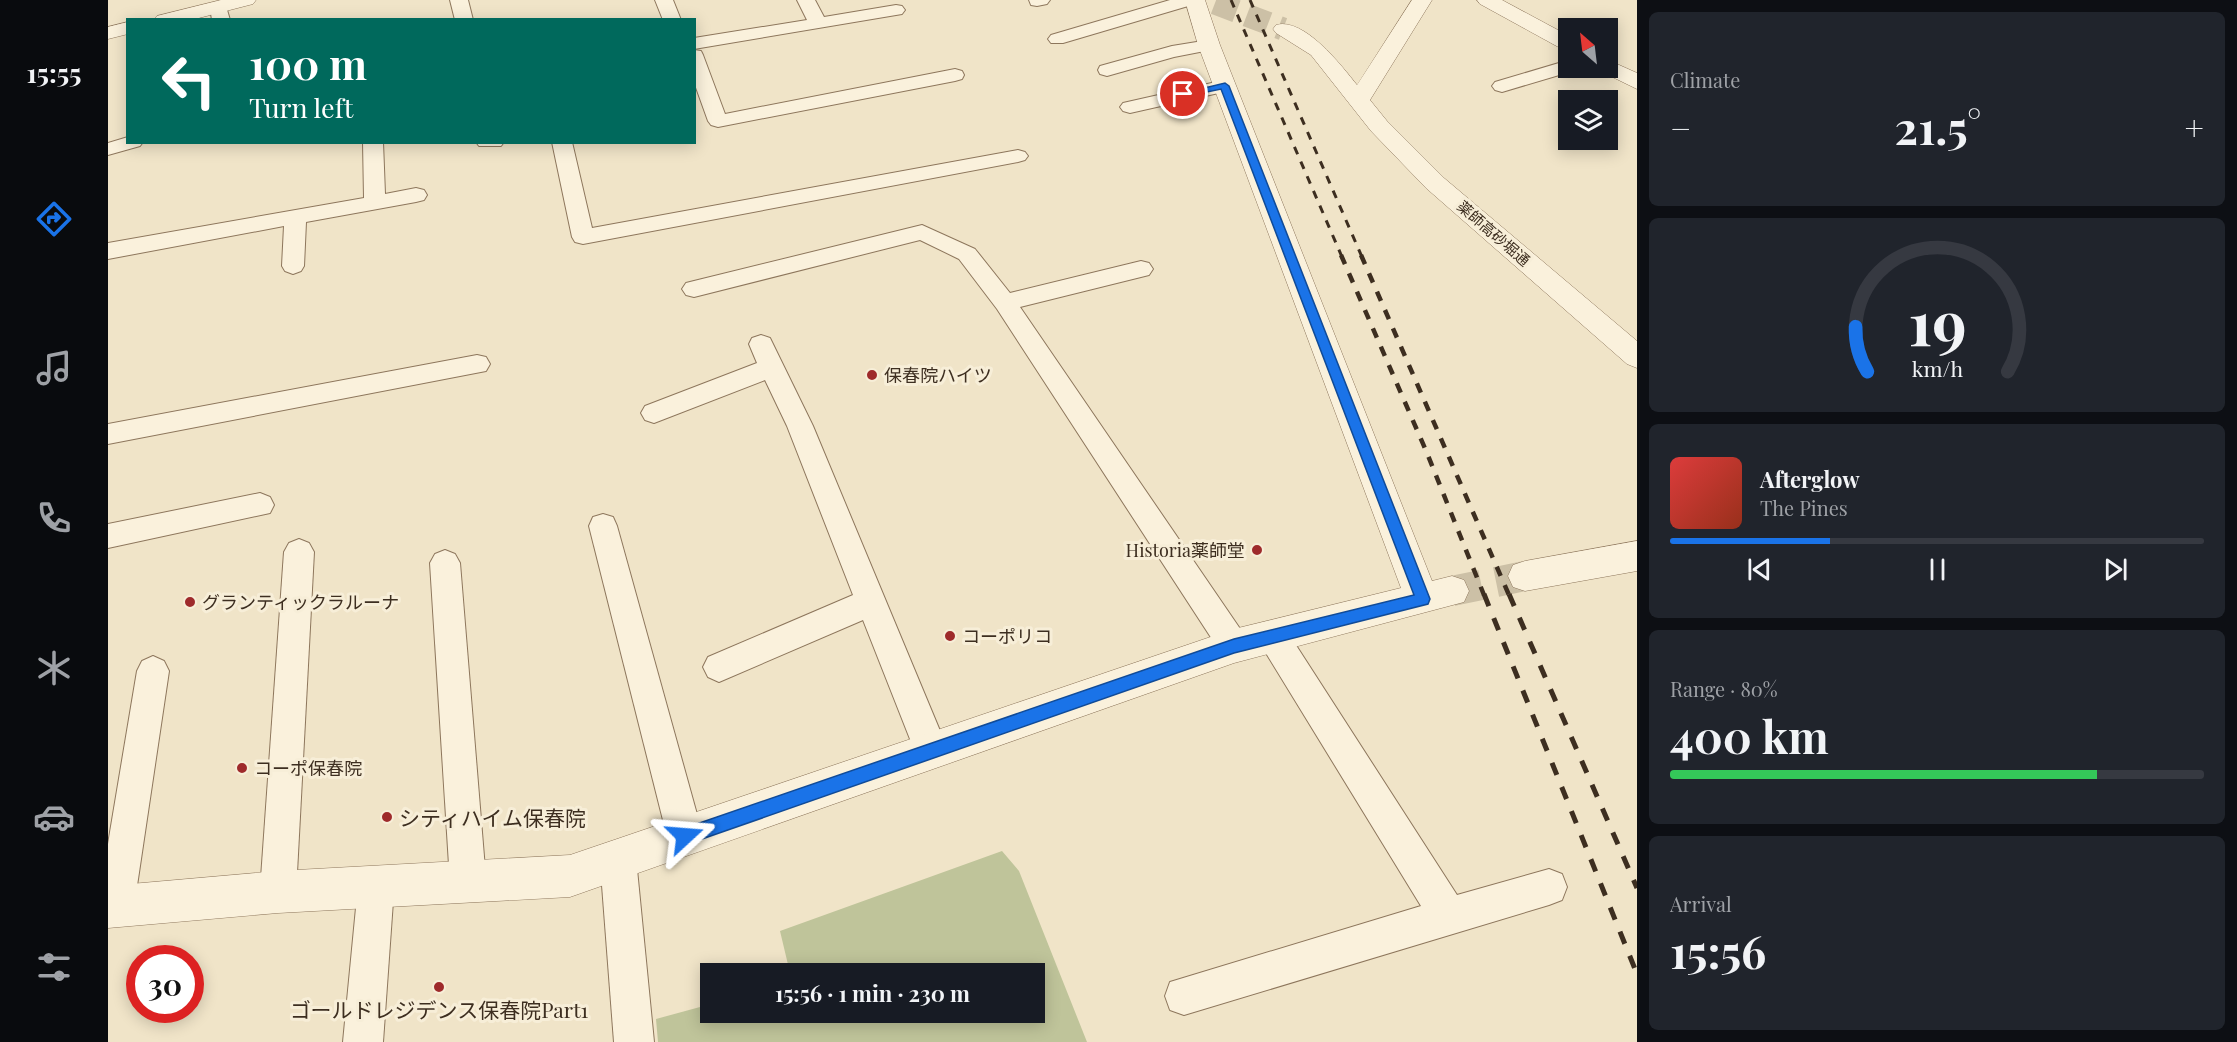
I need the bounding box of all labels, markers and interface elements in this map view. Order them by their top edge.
north arrow [1558,18,1618,78]
map controls [1558,18,1618,150]
text: 100 m [249,35,367,91]
icon: left [150,42,228,120]
text: 15:55 [26,54,82,90]
text: Climate [1670,66,1740,93]
pin [1157,68,1208,119]
icon: arrive [1166,77,1199,110]
text: Turn left [249,89,353,125]
button: layers [1558,90,1618,150]
text: 21.5° [1895,96,1981,156]
text: − [1670,105,1691,149]
text: + [2185,105,2204,149]
street label: 薬師高砂堀通 [1453,196,1535,270]
icon: directions [33,198,75,240]
text: 19 [1908,278,1966,362]
icon: music [33,347,75,389]
text: km/h [1911,354,1963,382]
place label: 保春院ハイツ [884,363,992,387]
marker: 保春院ハイツ [865,368,879,382]
text: Afterglow [1760,464,1860,494]
text: The Pines [1760,494,1848,521]
icon: phone [33,497,75,539]
place label: Historia薬師堂 [1126,538,1245,562]
marker: Historia薬師堂 [1250,543,1264,557]
icon: previous [1743,553,1776,586]
icon: pause [1921,553,1954,586]
icon: next [2099,553,2132,586]
place label: グランティックラルーナ [202,590,399,614]
marker: グランティックラルーナ [183,595,197,609]
place label: コーポリコ [962,624,1052,648]
marker: コーポリコ [943,629,957,643]
icon: climate [33,647,75,689]
text: Range · 80% [1670,675,1778,702]
text: 400 km [1670,705,1829,765]
place label: コーポ保春院 [254,756,362,780]
marker: コーポ保春院 [235,761,249,775]
icon: car [33,796,75,838]
place label: シティハイム保春院 [399,803,586,831]
position arrow [653,804,717,868]
marker: シティハイム保春院 [380,810,394,824]
text: Arrival [1670,890,1732,917]
text: 15:56 [1670,920,1766,980]
speed limit sign: 30 [126,945,204,1023]
icon: filters [33,946,75,988]
text: 15:56 · 1 min · 230 m [775,978,970,1008]
marker: ゴールドレジデンス保春院Part1 [432,980,446,994]
place label: ゴールドレジデンス保春院Part1 [290,995,589,1023]

